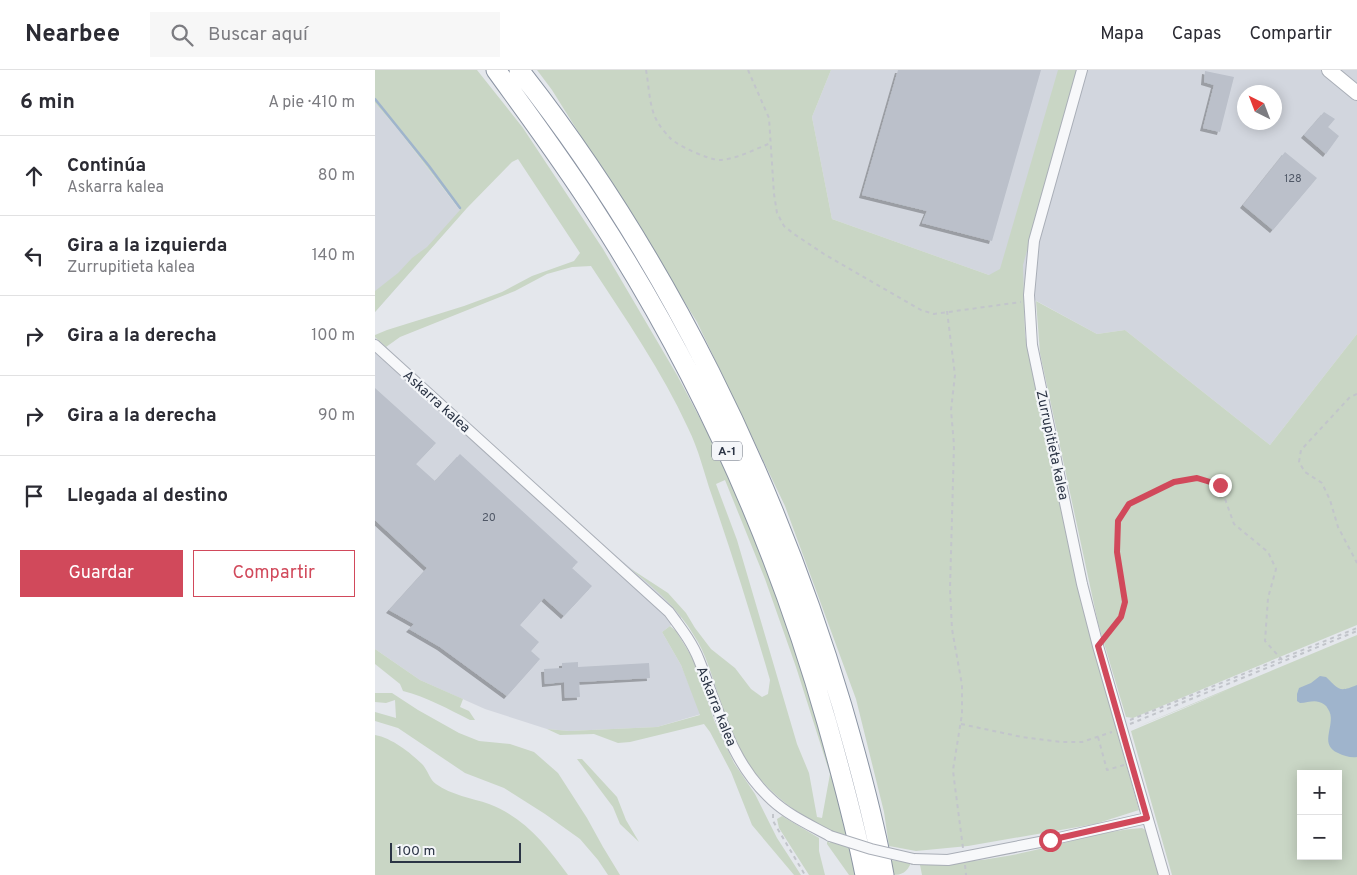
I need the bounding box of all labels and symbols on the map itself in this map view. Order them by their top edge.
north arrow [1237,85,1282,130]
house number: 128 [1284,172,1302,186]
street label: Askarra kalea [399,367,473,437]
street label: Zurrupitieta kalea [1032,389,1071,502]
road number: A-1 [712,442,742,461]
route end [1209,474,1232,497]
house number: 20 [482,511,496,525]
street label: Askarra kalea [692,664,739,749]
route start [1039,829,1062,852]
scale bar [390,840,521,863]

